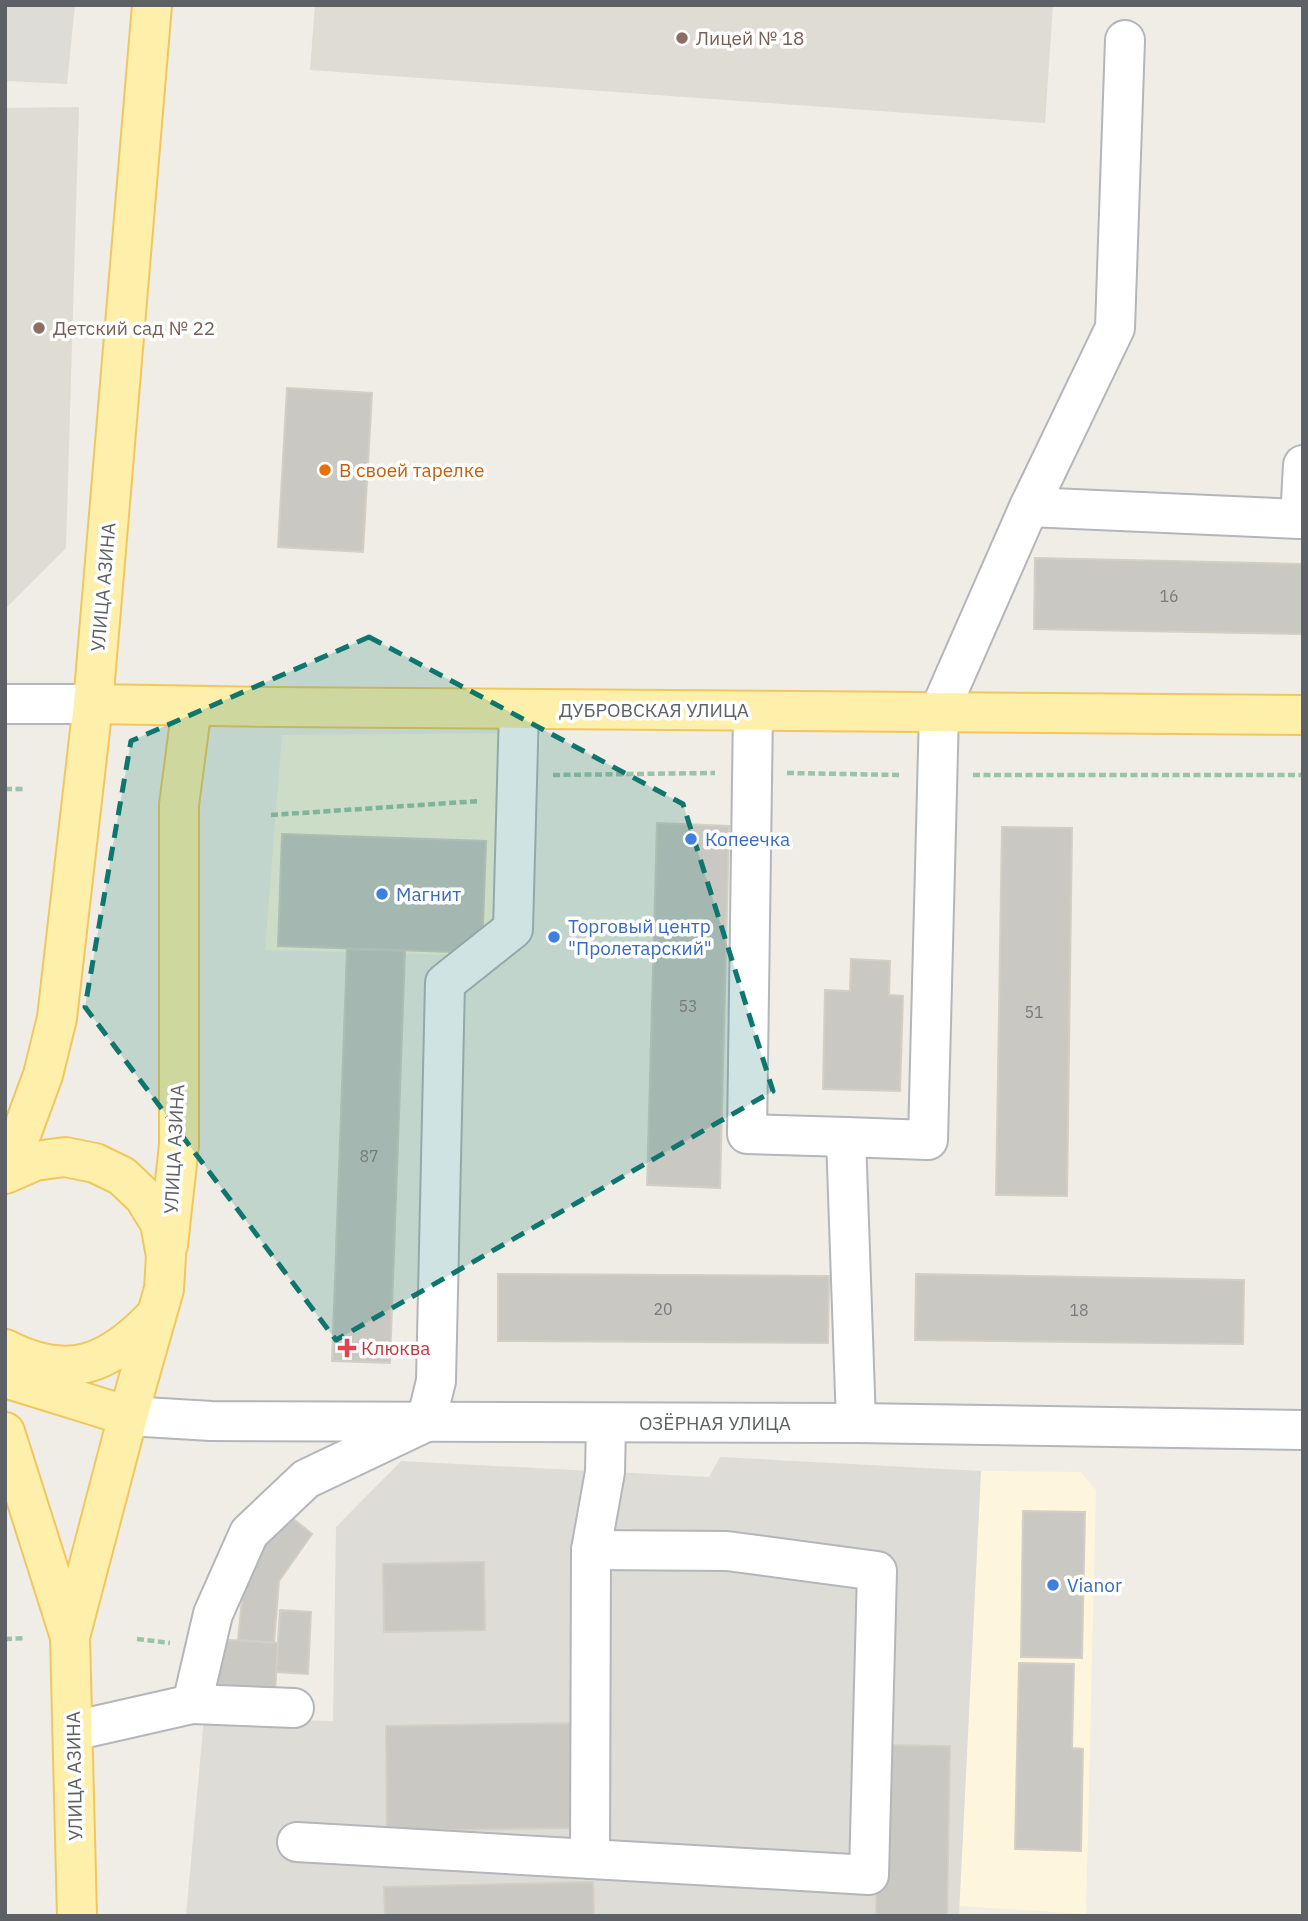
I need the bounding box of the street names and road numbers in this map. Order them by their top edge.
street label: УЛИЦА АЗИНА [85,521,121,653]
street label: ДУБРОВСКАЯ УЛИЦА [559,698,749,722]
street label: УЛИЦА АЗИНА [159,1084,189,1214]
street label: ОЗЁРНАЯ УЛИЦА [639,1411,791,1435]
street label: УЛИЦА АЗИНА [61,1711,87,1841]

